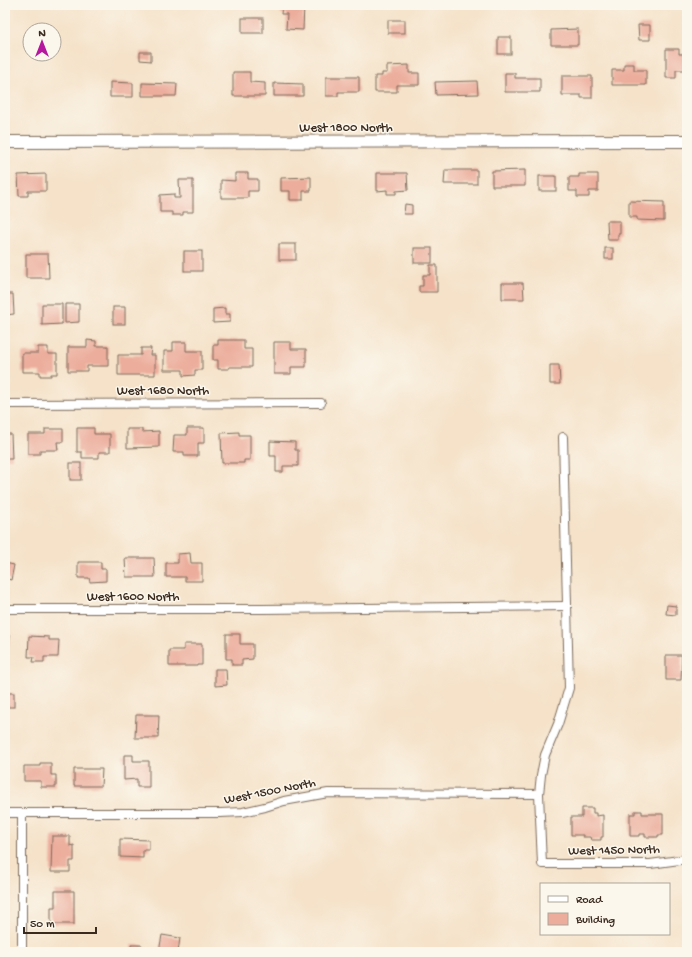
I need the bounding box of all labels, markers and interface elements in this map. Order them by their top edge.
north arrow [22,22,62,62]
text: N [38,28,46,40]
street label: West 1800 North [299,121,393,136]
street label: West 1680 North [117,384,209,399]
street label: West 1600 North [87,590,179,605]
street label: West 1500 North [223,776,317,808]
street label: West 1450 North [568,843,660,859]
legend [540,883,670,935]
text: Road [576,894,603,908]
scale bar [24,909,96,935]
text: Building [575,914,615,928]
text: 50 m [30,918,55,932]

